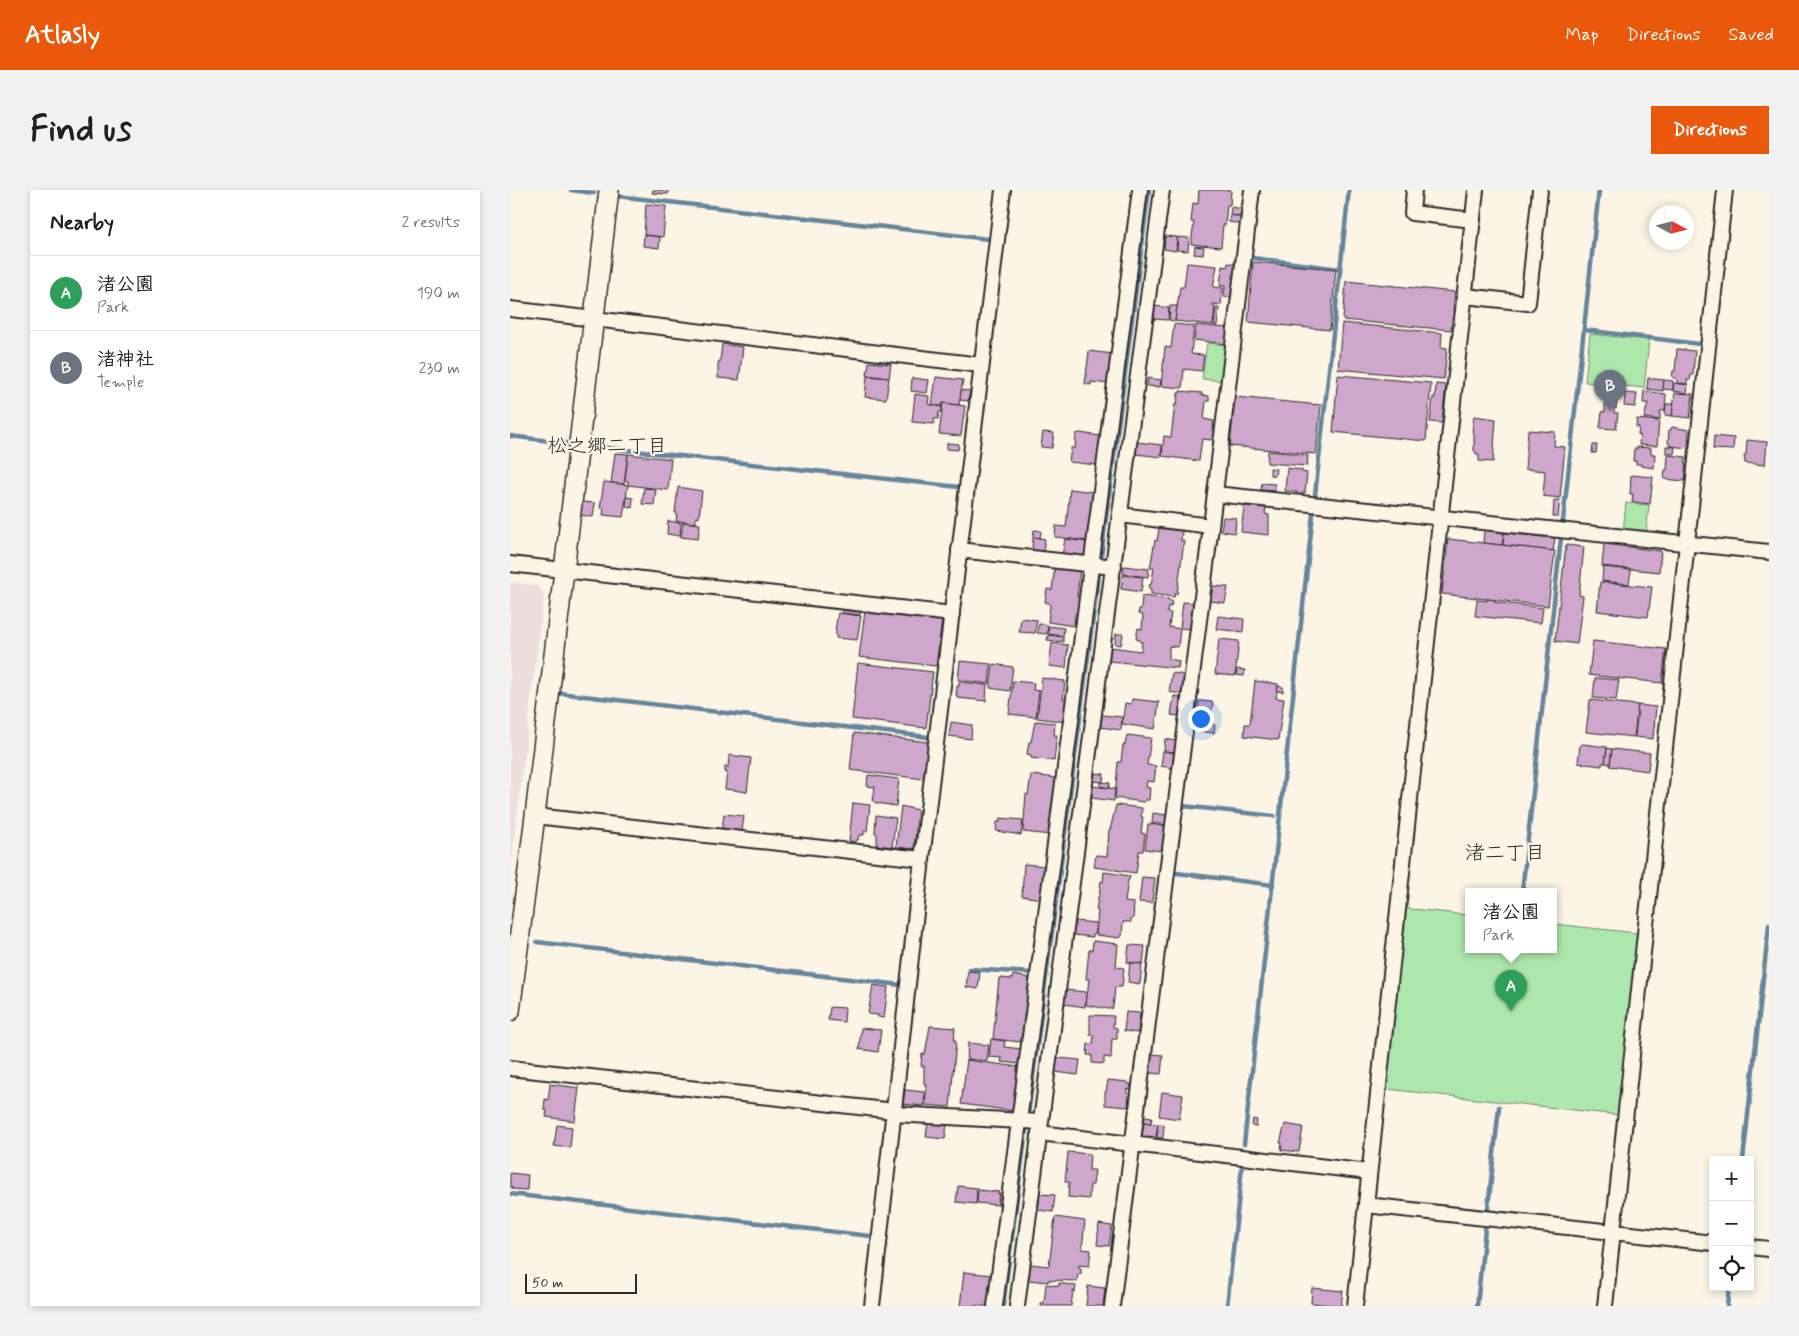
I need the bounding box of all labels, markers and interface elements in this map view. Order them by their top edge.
text: Atlasly [25,20,100,51]
text: Map [1566,23,1599,47]
text: Directions [1627,23,1701,47]
text: Saved [1729,23,1774,47]
button: Directions [1651,106,1769,154]
text: Find us [30,107,132,153]
north arrow [1649,205,1694,250]
text: Nearby [50,209,114,237]
text: 2 results [402,212,460,233]
text: 渚公園 [97,272,154,297]
text: A [61,283,71,304]
text: 190 m [417,283,460,304]
text: Park [97,297,129,318]
text: 渚神社 [97,347,154,372]
text: B [61,358,71,379]
text: 230 m [419,358,460,379]
pin: B [1594,370,1626,411]
text: Temple [97,372,144,393]
district label: 松之郷二丁目 [547,433,667,460]
your location [1188,706,1214,732]
district label: 渚二丁目 [1465,840,1545,867]
popup [1465,888,1557,953]
text: 渚公園 [1482,900,1540,925]
text: Park [1482,925,1514,946]
pin: A [1495,970,1527,1011]
map controls [1709,1156,1754,1291]
button: + [1709,1156,1754,1201]
button: − [1709,1201,1754,1246]
button: locate [1709,1246,1754,1291]
scale bar [525,1271,638,1294]
text: 50 m [532,1274,563,1292]

